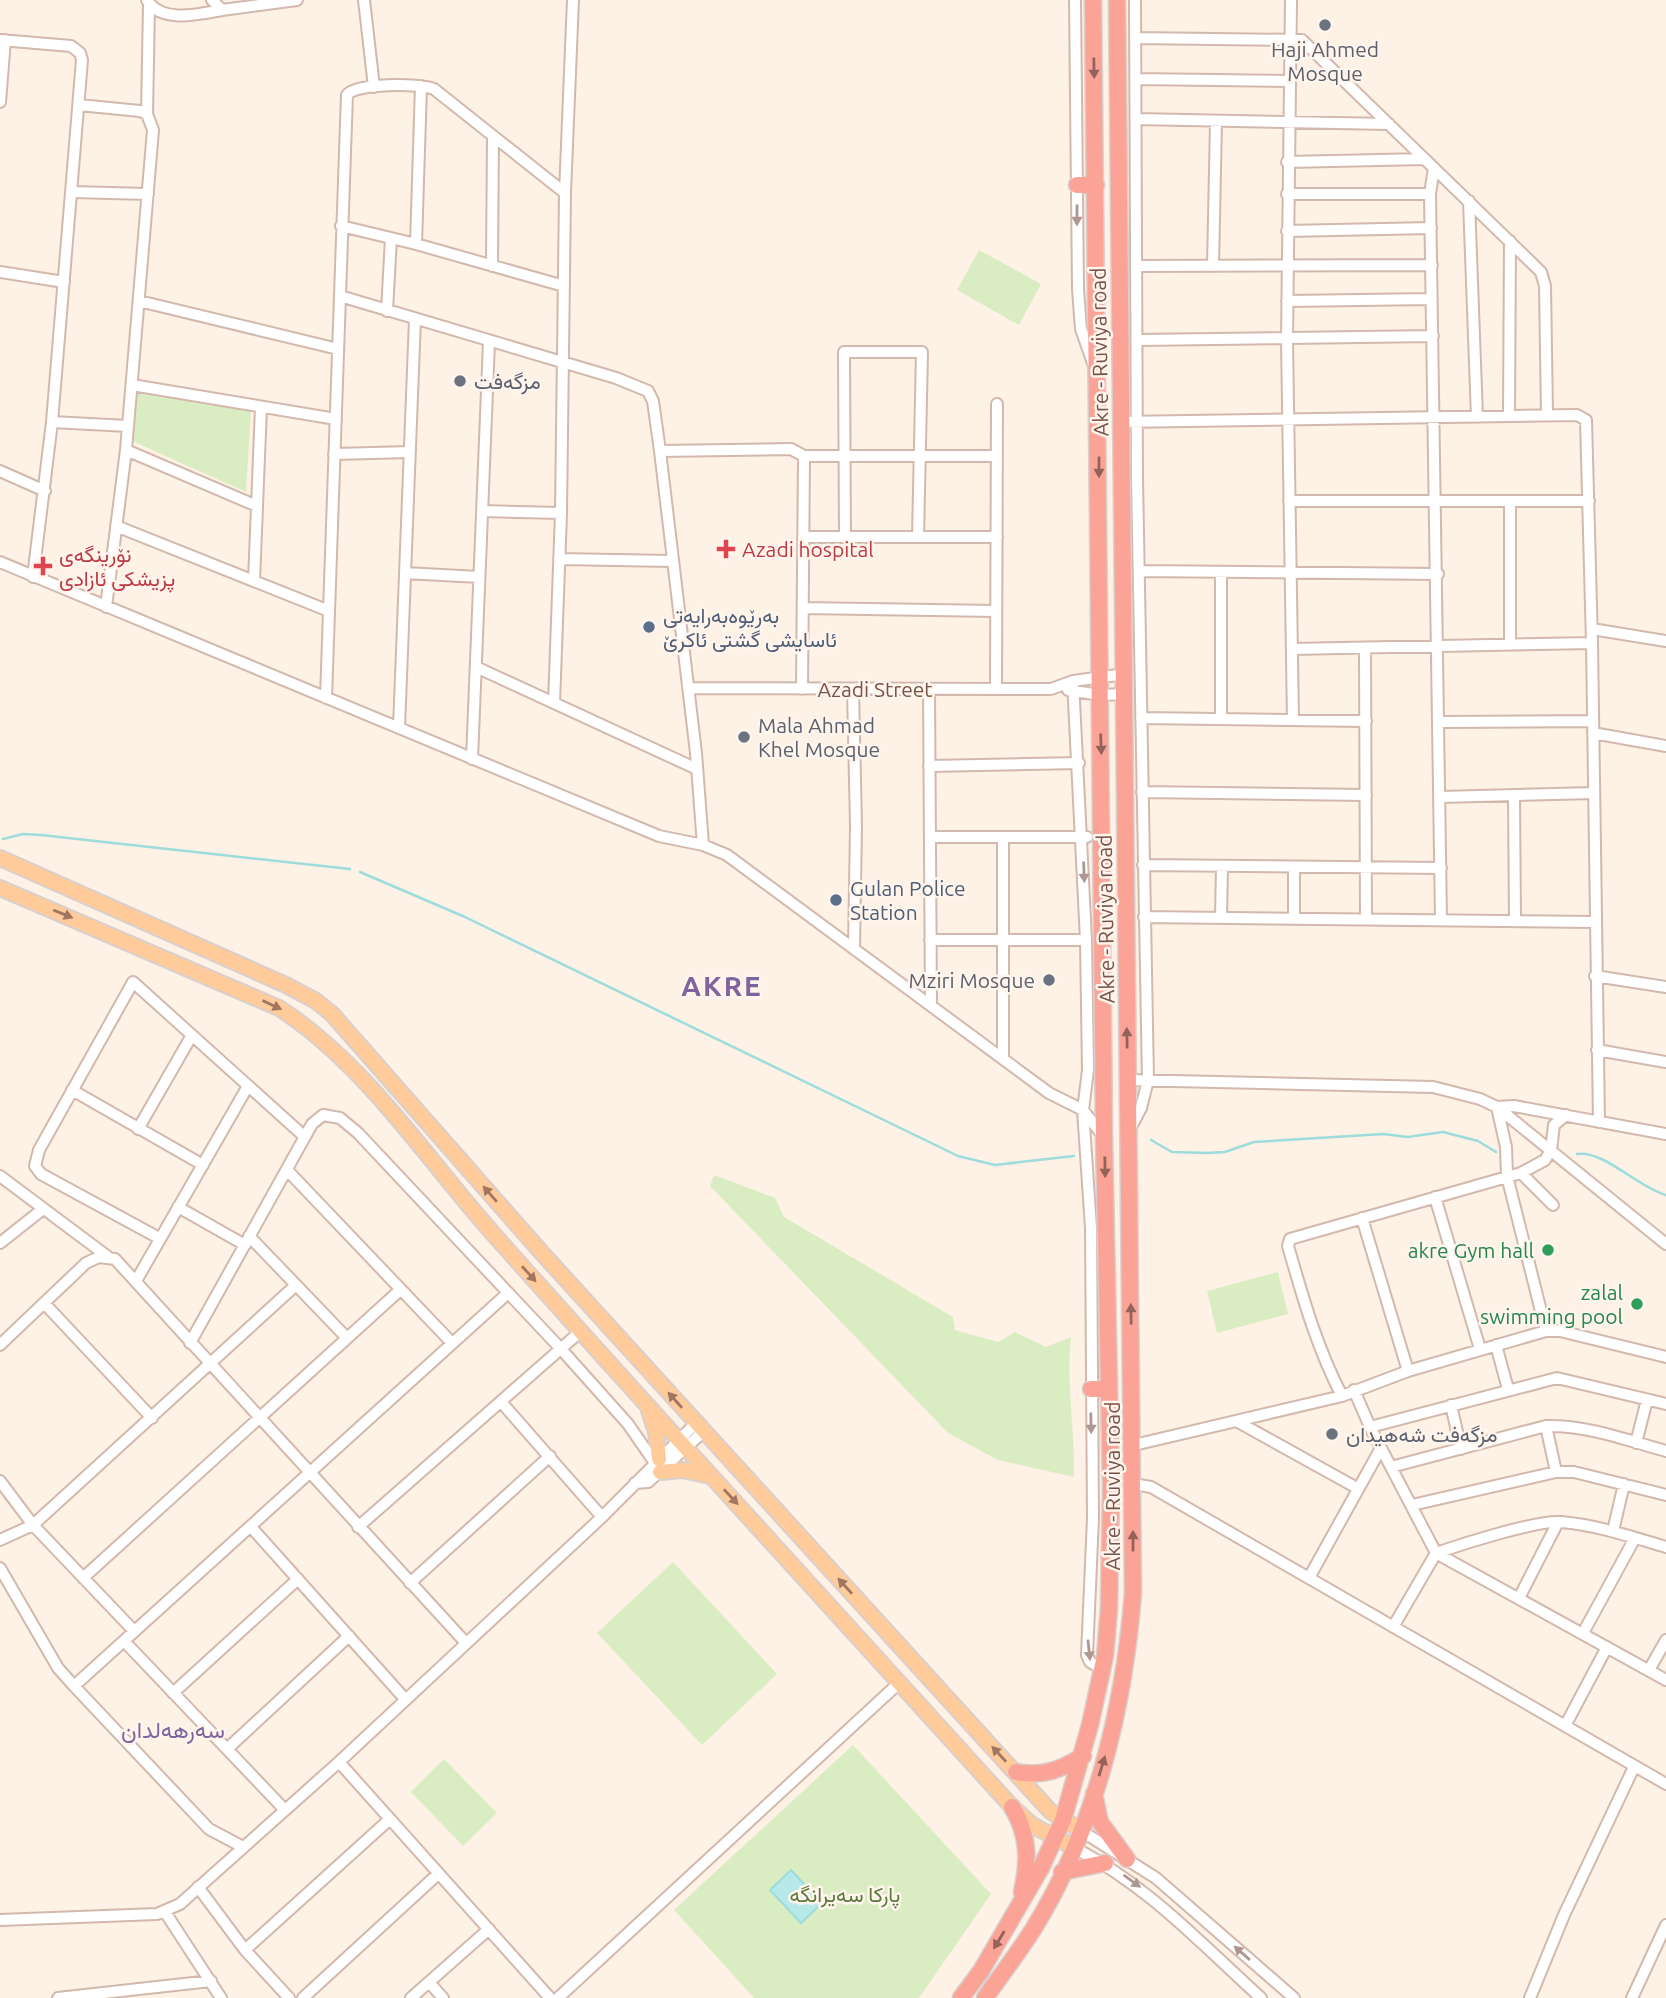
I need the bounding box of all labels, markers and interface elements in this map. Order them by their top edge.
marker: Haji Ahmed Mosque [1317,17,1333,33]
place label: Haji Ahmed Mosque [1271,37,1379,85]
one-way arrow [1088,57,1100,79]
one-way arrow [1071,204,1083,226]
street label: Akre - Ruviya road [1086,267,1112,437]
place label: مزگەفت [474,369,541,395]
marker: مزگەفت [452,373,468,389]
one-way arrow [1093,456,1105,478]
place label: Azadi hospital [742,537,874,561]
marker: Azadi hospital [716,539,736,559]
place label: نۆرینگەی پزیشکی ئازادی [59,542,175,593]
marker: نۆرینگەی پزیشکی ئازادی [33,556,53,576]
place label: بەرێوەبەرایەتی ئاسایشی گشتی ئاکرێ [663,603,837,653]
marker: بەرێوەبەرایەتی ئاسایشی گشتی ئاکرێ [641,619,657,635]
street label: Azadi Street [817,677,933,701]
place label: Mala Ahmad Khel Mosque [758,713,880,761]
marker: Mala Ahmad Khel Mosque [736,729,752,745]
one-way arrow [1096,733,1107,755]
street label: Akre - Ruviya road [1092,834,1118,1004]
one-way arrow [1078,861,1089,883]
place label: Gulan Police Station [850,876,966,924]
marker: Gulan Police Station [828,892,844,908]
one-way arrow [53,908,73,920]
place label: Mziri Mosque [909,968,1035,992]
district label: AKRE [681,970,763,1001]
marker: Mziri Mosque [1041,972,1057,988]
one-way arrow [262,999,282,1011]
one-way arrow [1121,1026,1133,1048]
one-way arrow [1099,1156,1111,1178]
one-way arrow [482,1185,498,1203]
place label: akre Gym hall [1408,1238,1534,1262]
marker: akre Gym hall [1540,1242,1556,1258]
one-way arrow [521,1265,537,1282]
place label: zalal swimming pool [1480,1280,1623,1328]
marker: zalal swimming pool [1629,1296,1645,1312]
one-way arrow [1126,1303,1137,1325]
one-way arrow [667,1391,683,1409]
street label: Akre - Ruviya road [1100,1402,1124,1570]
one-way arrow [1086,1412,1097,1434]
place label: مزگەفت شه‌هيدان [1346,1422,1497,1448]
marker: مزگەفت شه‌هيدان [1324,1426,1340,1442]
one-way arrow [723,1488,739,1506]
one-way arrow [1127,1530,1139,1552]
one-way arrow [837,1577,853,1595]
one-way arrow [1084,1639,1095,1661]
district label: سەرهەلدان [121,1717,225,1745]
one-way arrow [991,1746,1007,1763]
one-way arrow [1097,1755,1107,1776]
one-way arrow [1123,1874,1141,1888]
park label: پارکا سەیرانگه [790,1882,900,1909]
one-way arrow [993,1931,1005,1950]
one-way arrow [1234,1946,1251,1961]

